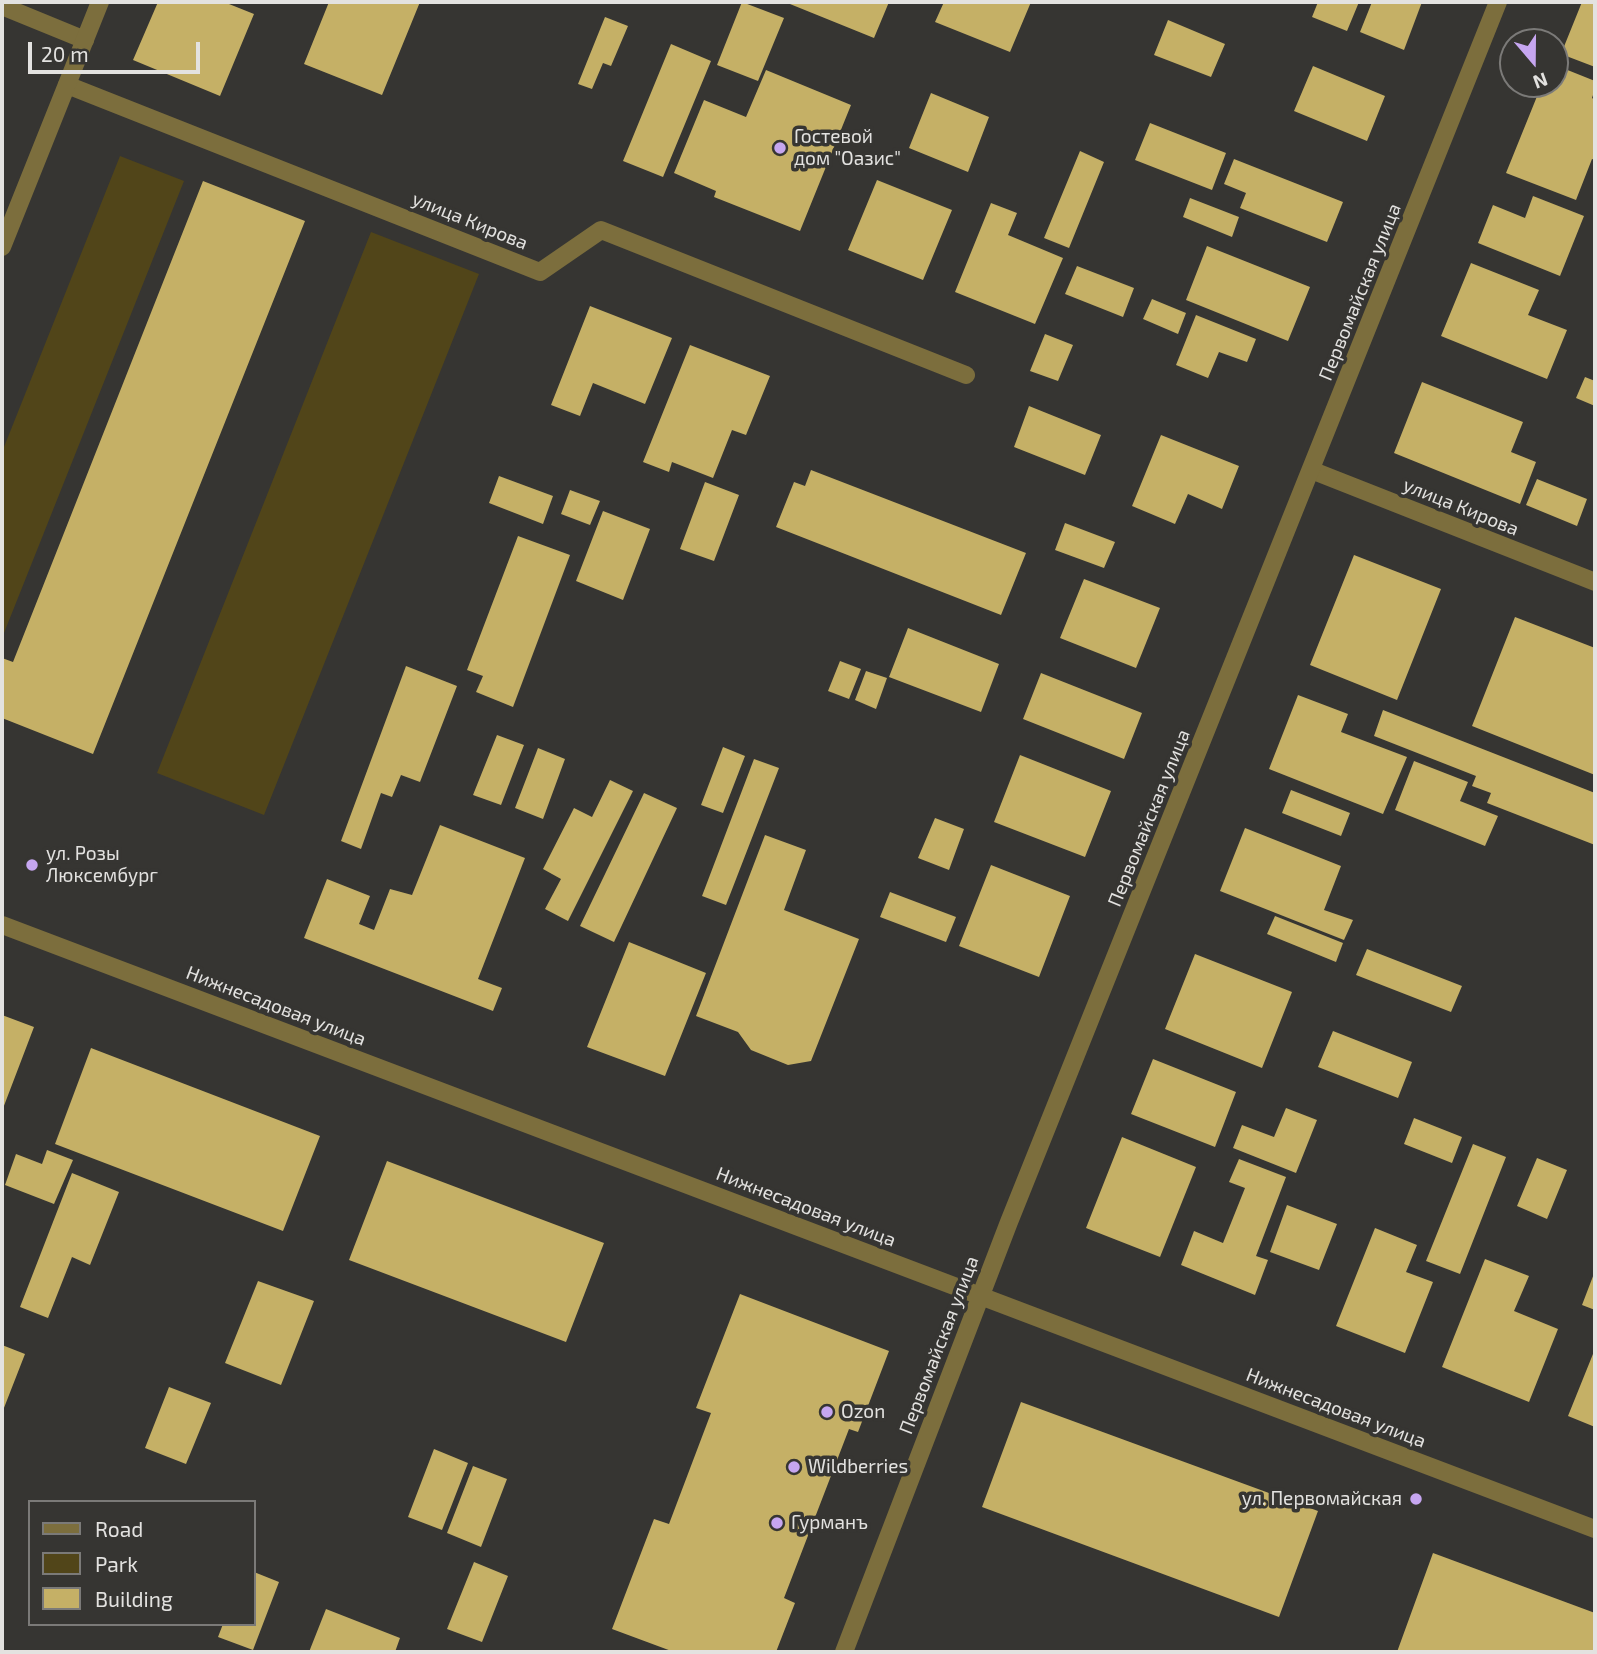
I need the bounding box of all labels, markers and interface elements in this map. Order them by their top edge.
scale bar [32,28,203,72]
north arrow [1499,28,1569,98]
text: 20 m [41,41,89,66]
text: N [1530,68,1551,94]
place label: Гостевой дом "Оазис" [794,126,901,170]
marker: Гостевой дом "Оазис" [772,140,788,156]
street label: улица Кирова [409,187,531,255]
street label: Первомайская улица [1314,200,1406,384]
street label: улица Кирова [1400,473,1522,541]
street label: Первомайская улица [1103,726,1195,910]
place label: ул. Розы Люксембург [46,843,158,887]
marker: ул. Розы Люксембург [24,857,40,873]
street label: Нижнесадовая улица [183,961,369,1051]
street label: Нижнесадовая улица [713,1162,899,1252]
street label: Первомайская улица [895,1253,983,1437]
street label: Нижнесадовая улица [1243,1363,1429,1453]
place label: Ozon [841,1401,885,1423]
marker: Ozon [819,1404,835,1420]
place label: Wildberries [808,1456,908,1478]
marker: Wildberries [786,1459,802,1475]
place label: ул. Первомайская [1242,1488,1402,1510]
marker: ул. Первомайская [1408,1491,1424,1507]
legend [28,1500,256,1626]
place label: Гурманъ [791,1512,868,1534]
marker: Гурманъ [769,1515,785,1531]
text: Road [95,1516,143,1541]
text: Park [95,1551,138,1576]
text: Building [95,1586,173,1611]

